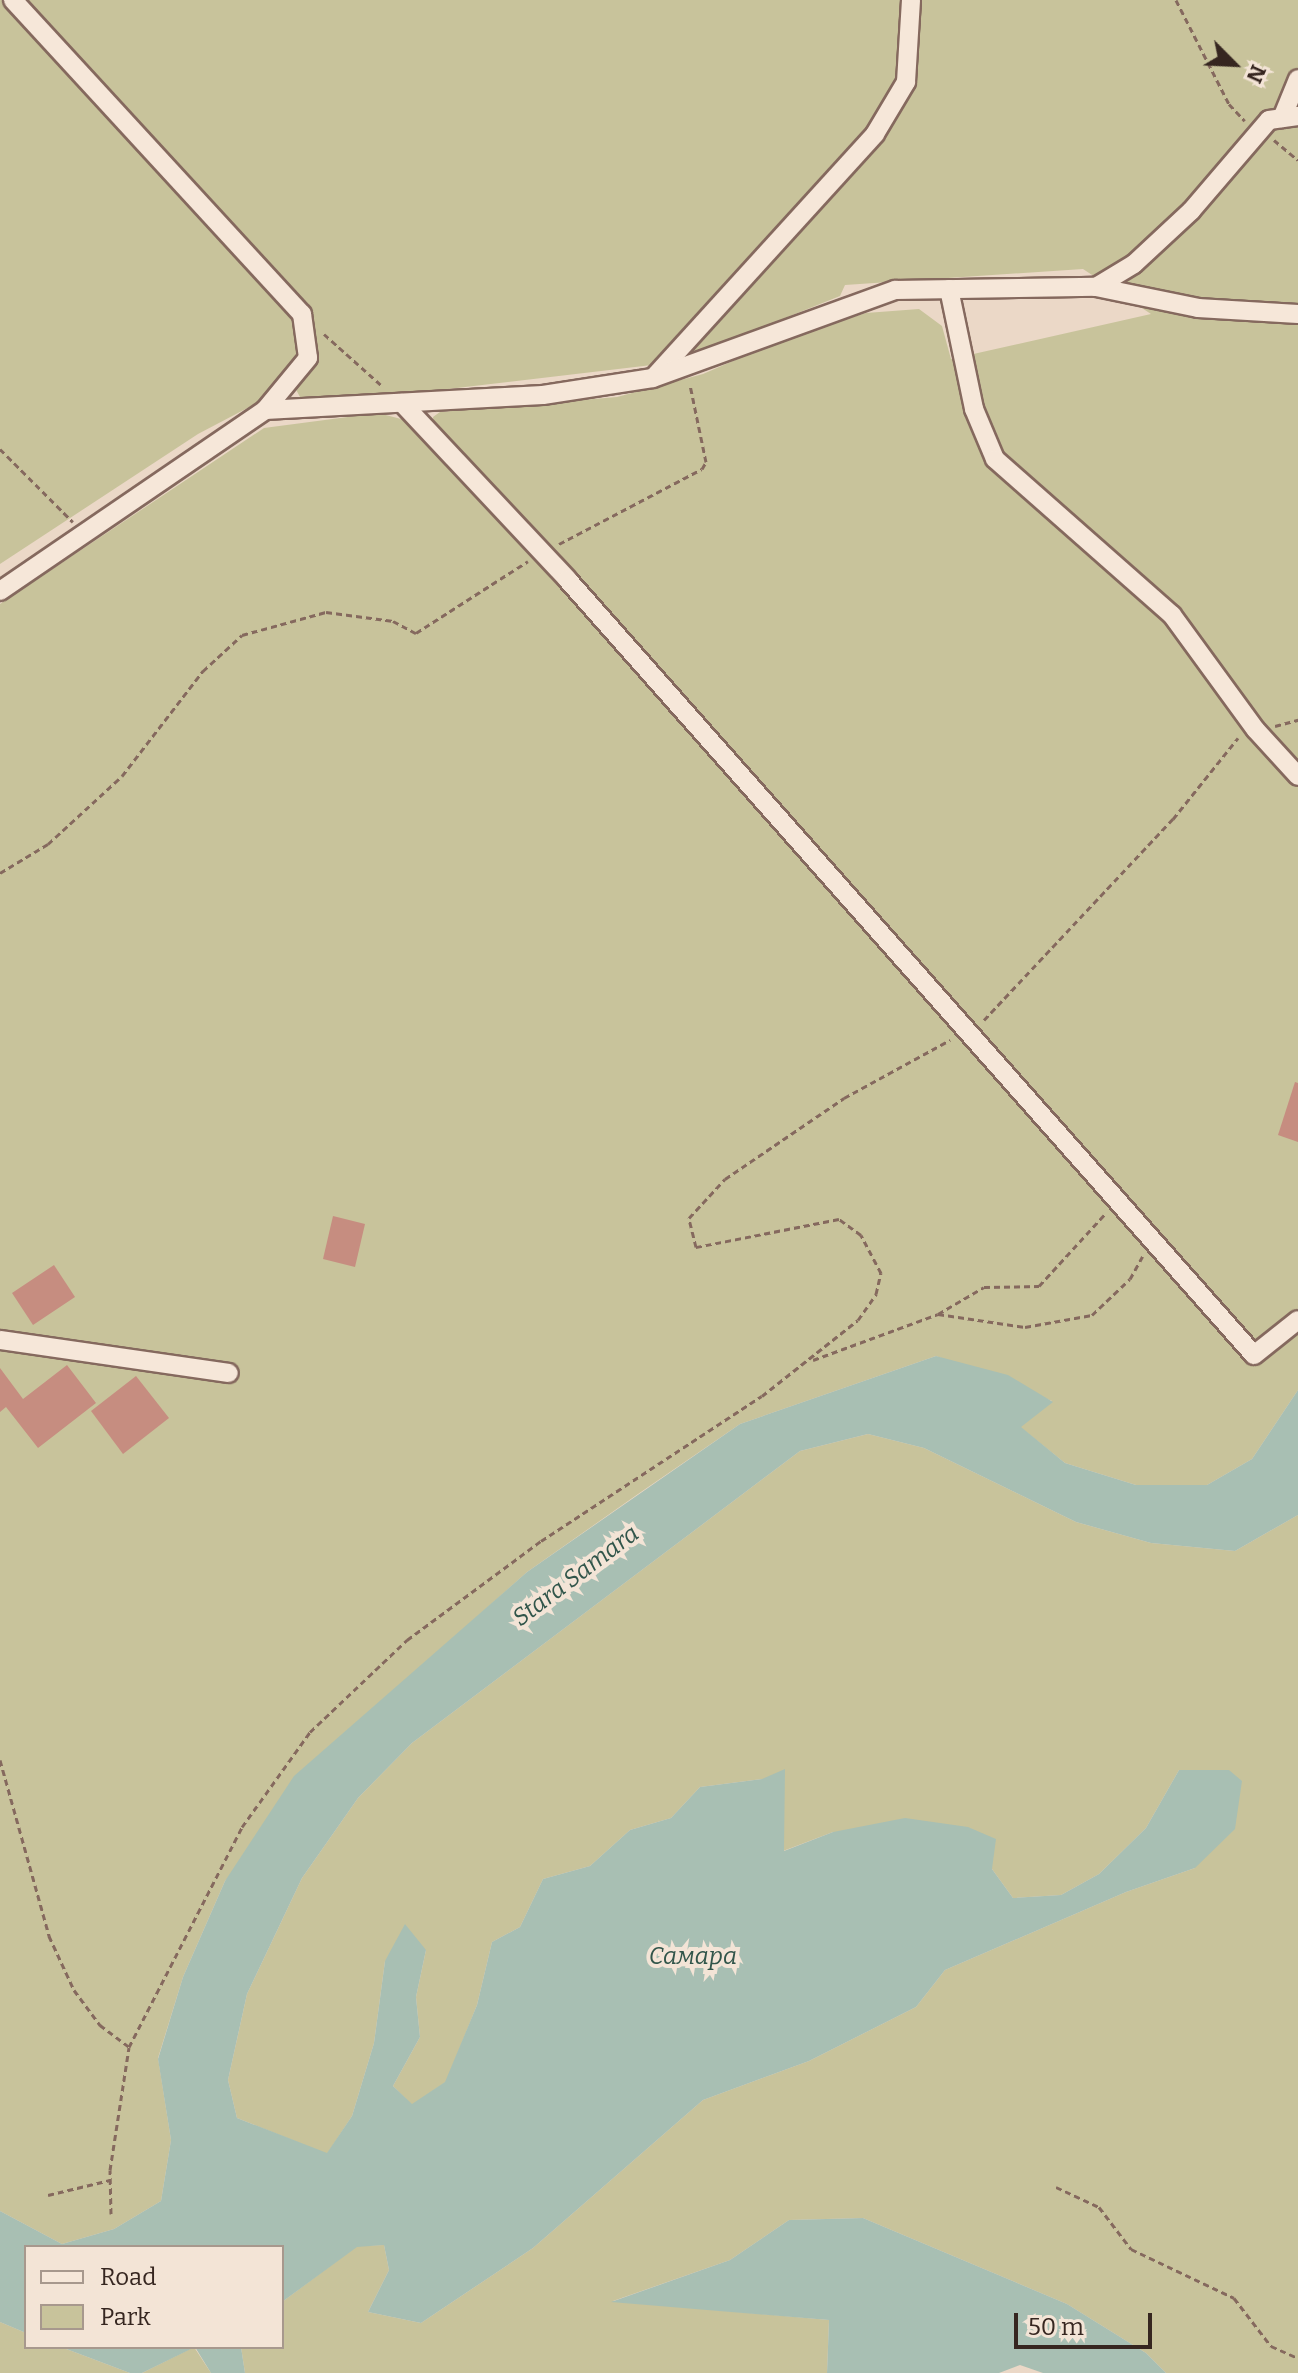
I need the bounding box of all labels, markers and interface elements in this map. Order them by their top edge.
north arrow [1194,24,1274,104]
text: N [1241,61,1272,87]
water label: Stara Samara [507,1519,645,1633]
water label: Самара [649,1943,737,1971]
legend [24,2245,284,2349]
text: Road [100,2263,156,2291]
scale bar [1018,2297,1156,2347]
text: Park [100,2303,151,2331]
text: 50 m [1028,2313,1084,2341]

